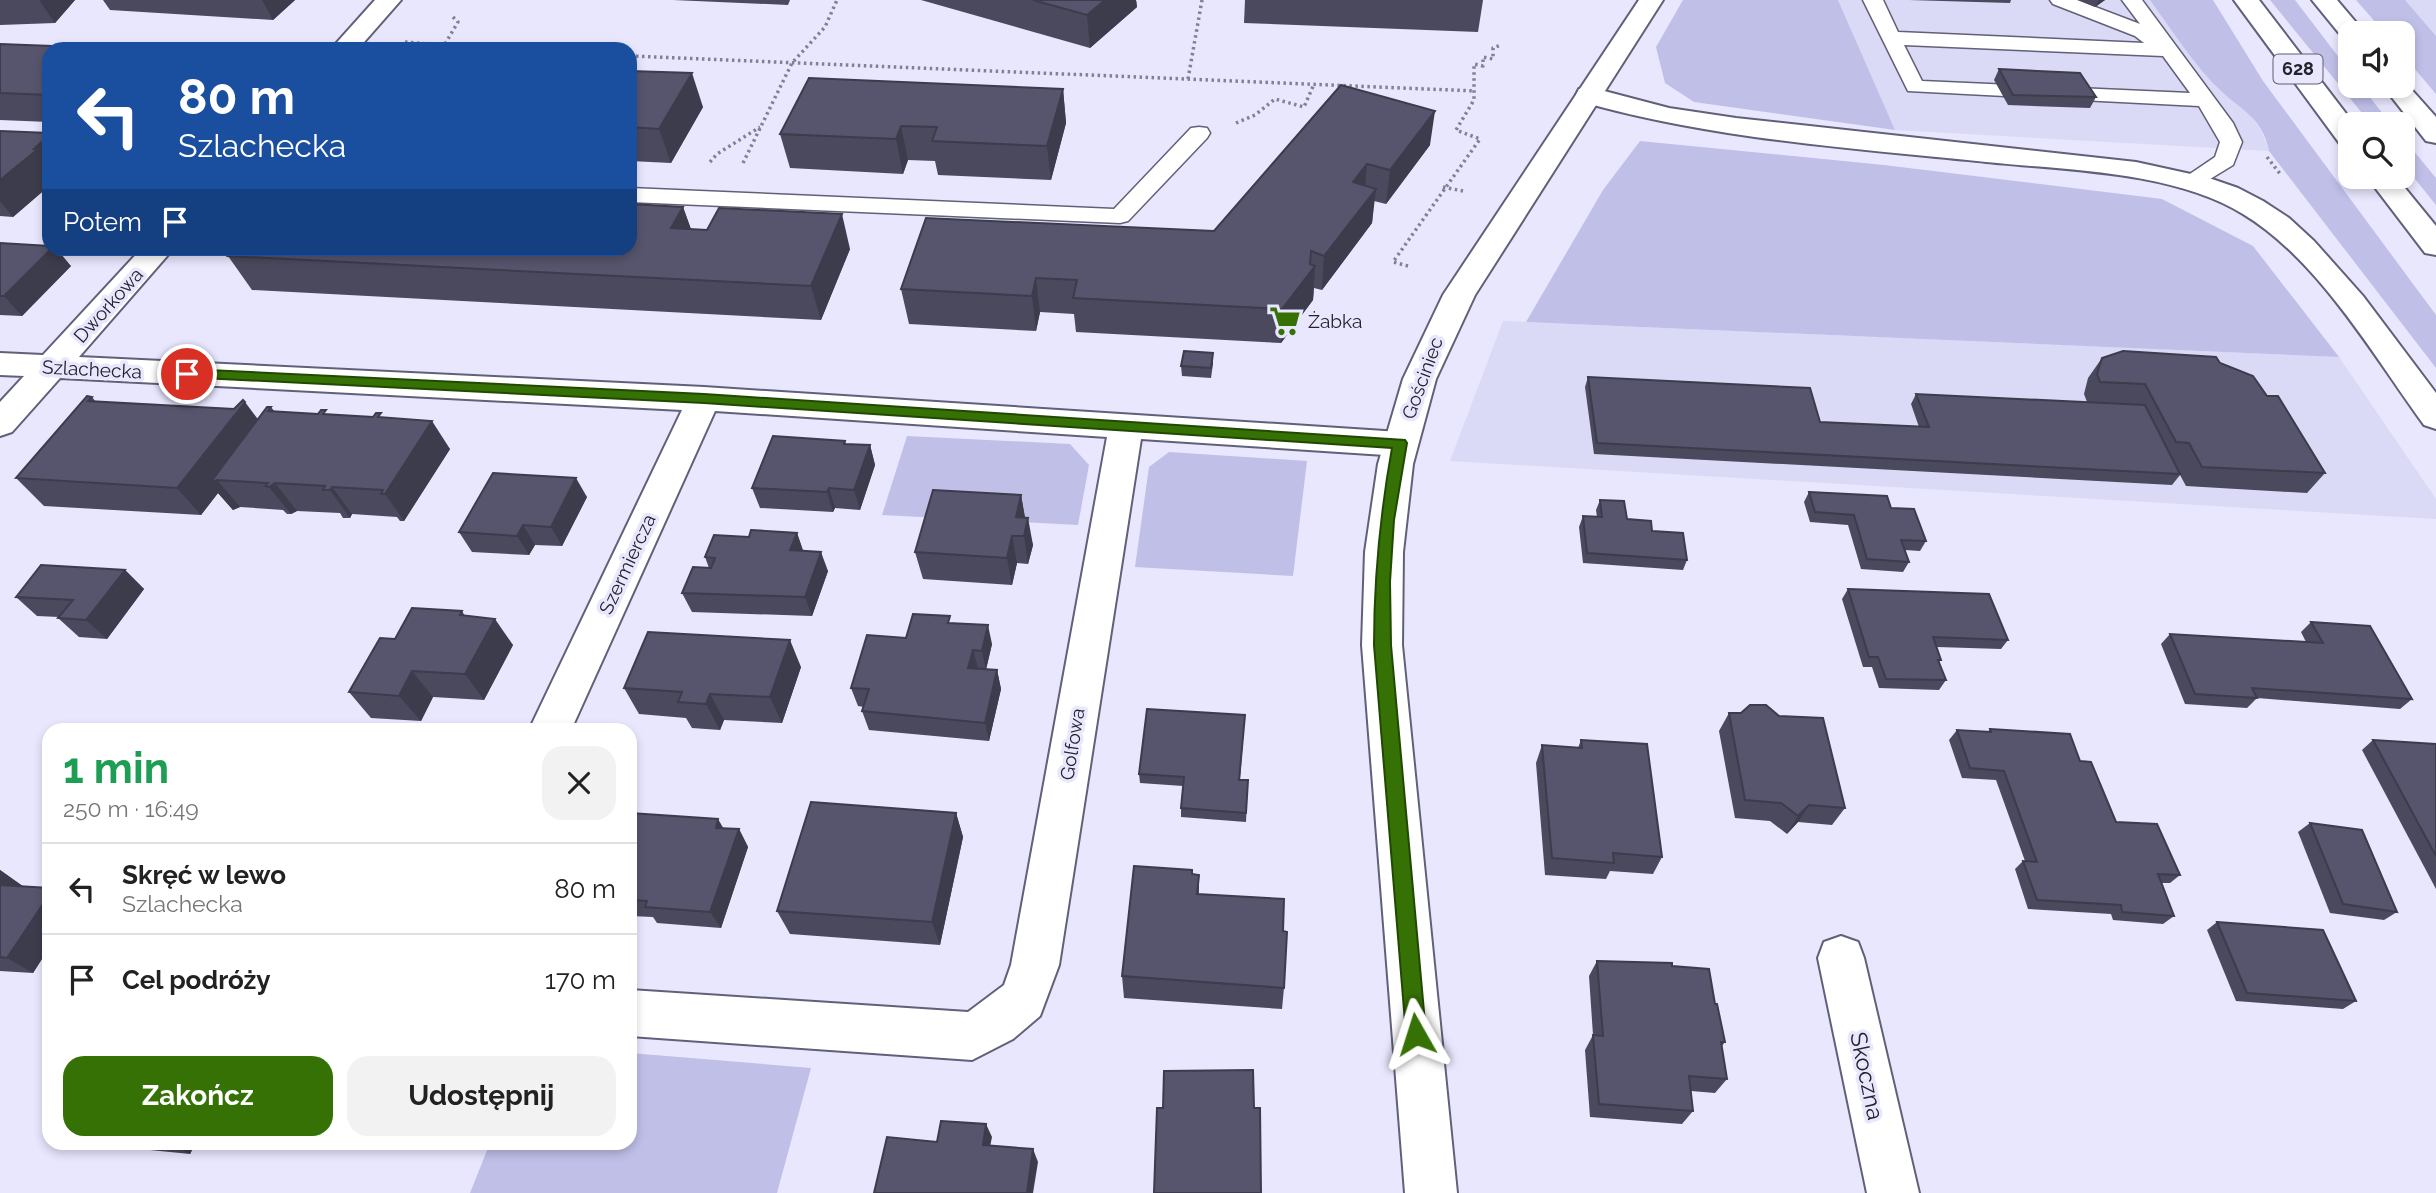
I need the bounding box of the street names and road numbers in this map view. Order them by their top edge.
road number: 628 [2274,55,2322,84]
street label: Dworkowa [69,263,147,347]
street label: Gościniec [1397,334,1447,422]
street label: Szlachecka [42,355,142,383]
street label: Szermiercza [594,511,660,617]
street label: Golfowa [1055,706,1089,782]
street label: Skoczna [1845,1030,1890,1122]

